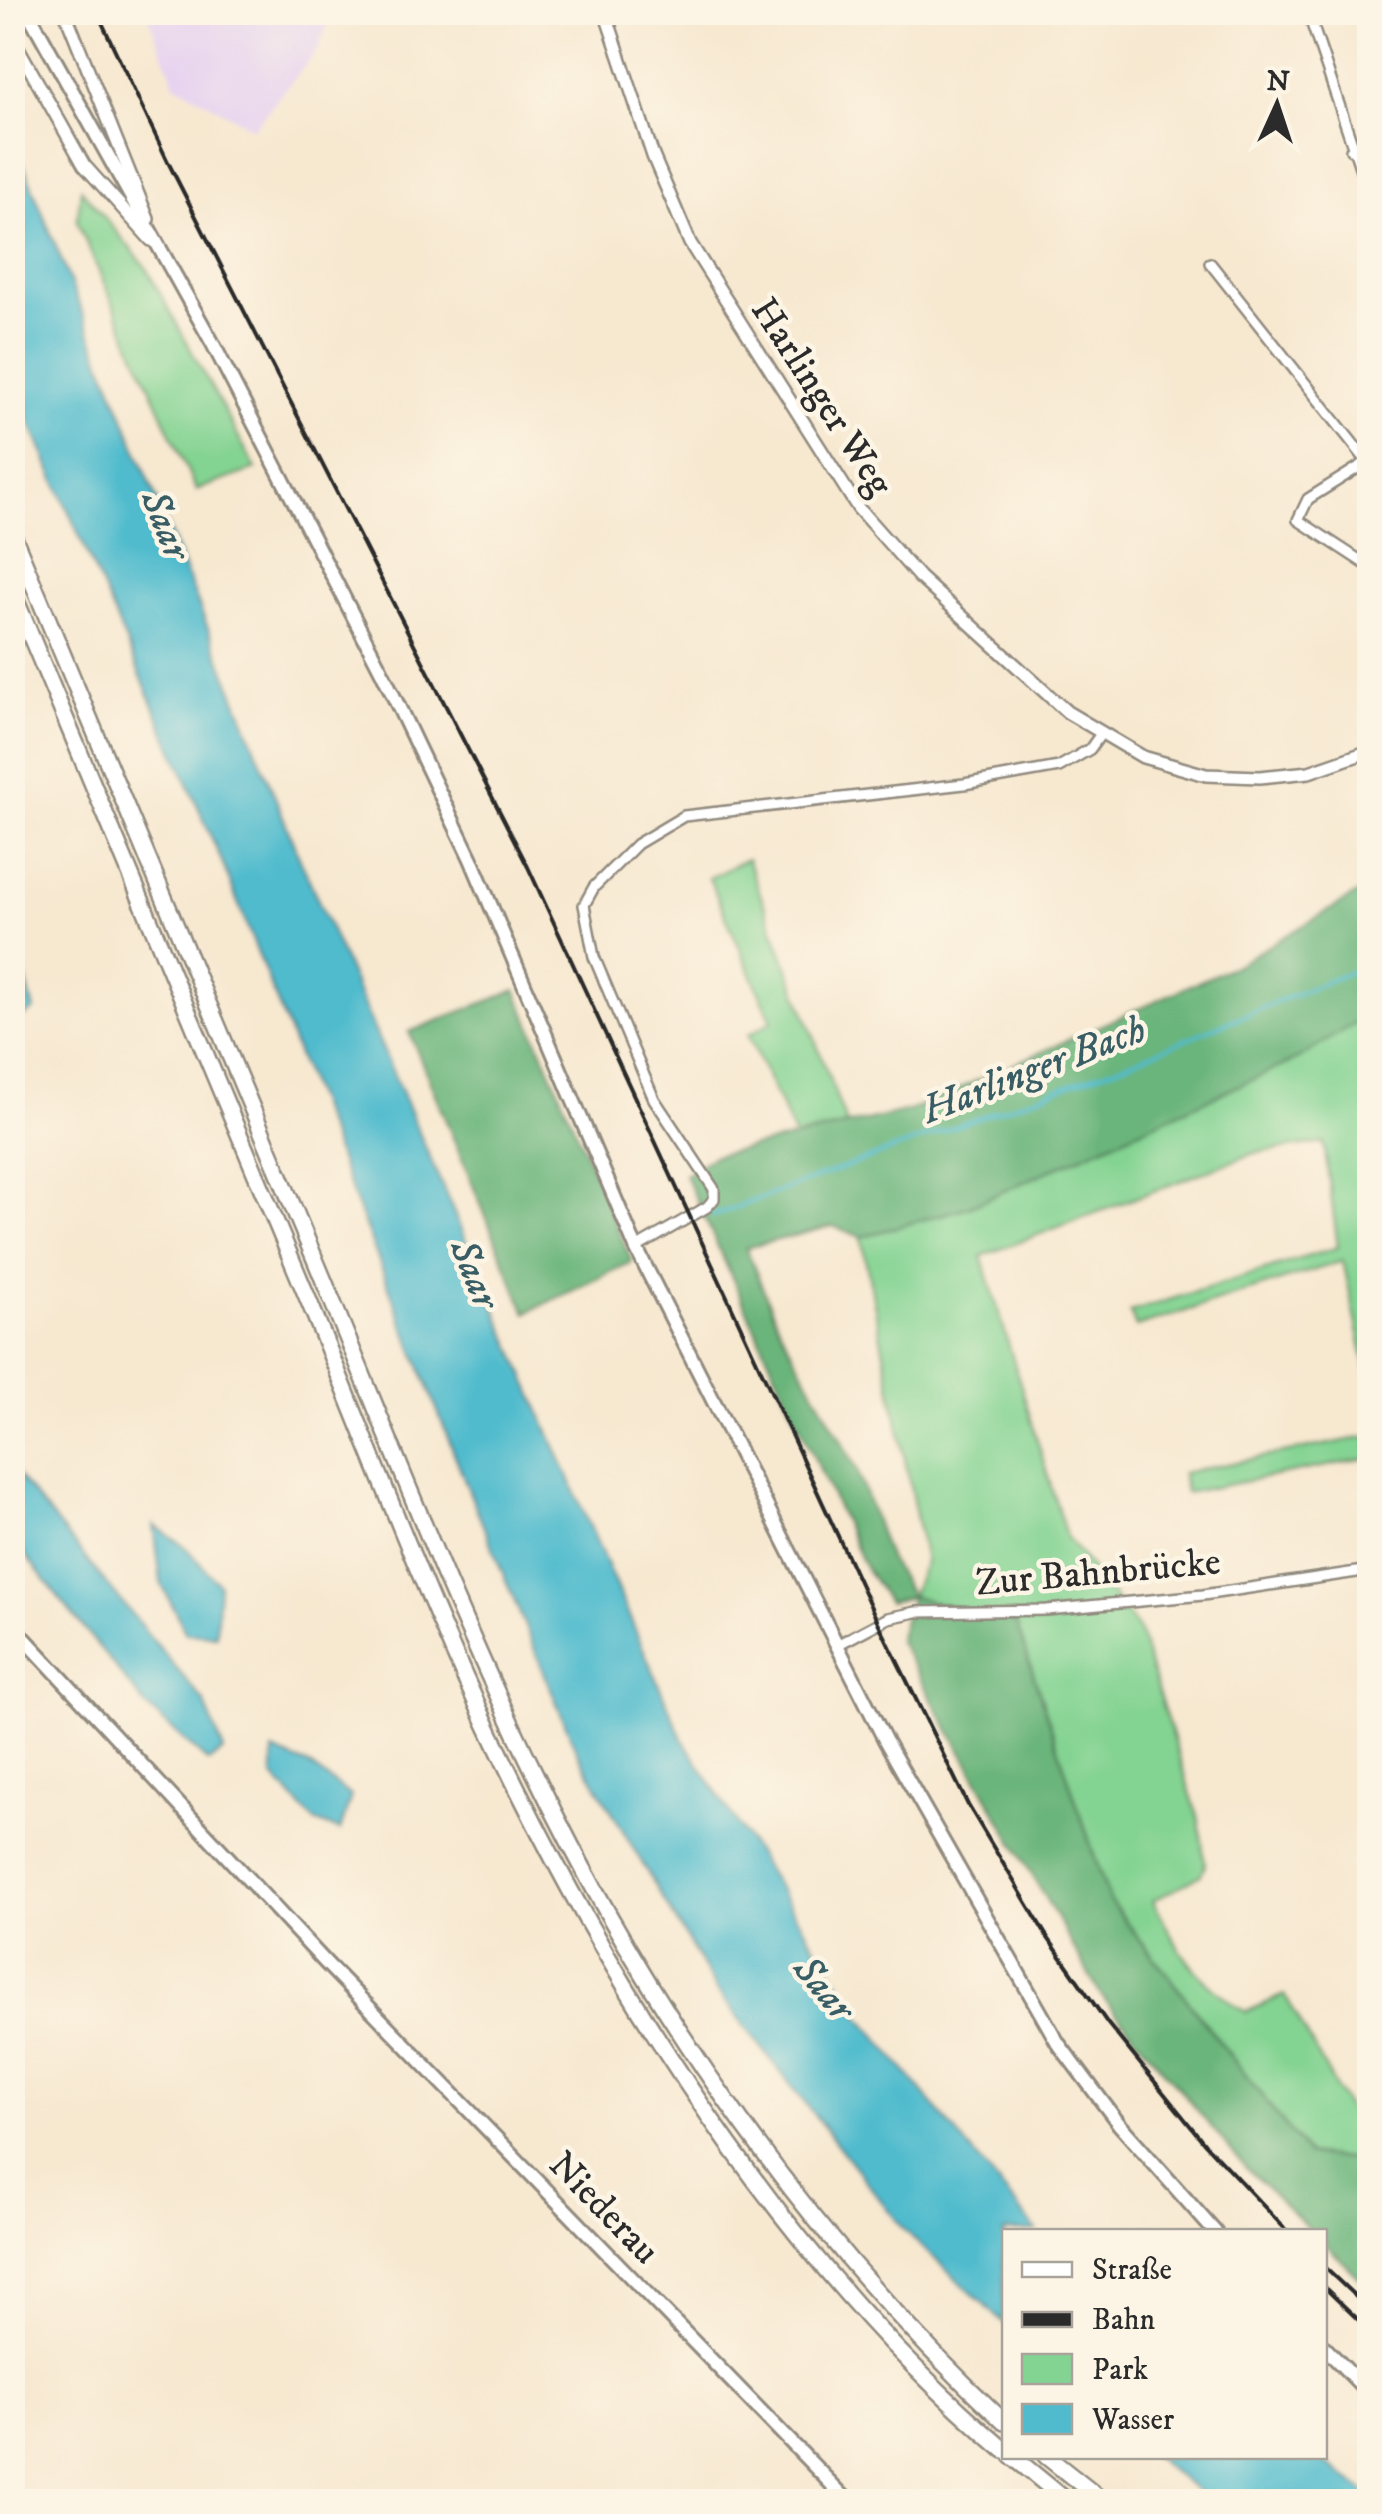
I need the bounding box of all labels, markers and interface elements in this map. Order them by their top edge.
north arrow [1227,55,1327,155]
text: N [1266,63,1291,100]
street label: Harlinger Weg [739,289,903,506]
water label: Saar [127,482,202,570]
water label: Harlinger Bach [914,1005,1153,1137]
water label: Saar [436,1231,511,1319]
street label: Zur Bahnbrücke [974,1538,1223,1608]
water label: Saar [780,1945,866,2034]
street label: Niederau [538,2142,669,2275]
legend [1002,2229,1327,2459]
text: Straße [1092,2252,1172,2289]
text: Bahn [1092,2302,1155,2339]
text: Park [1092,2352,1148,2389]
text: Wasser [1091,2402,1174,2439]

